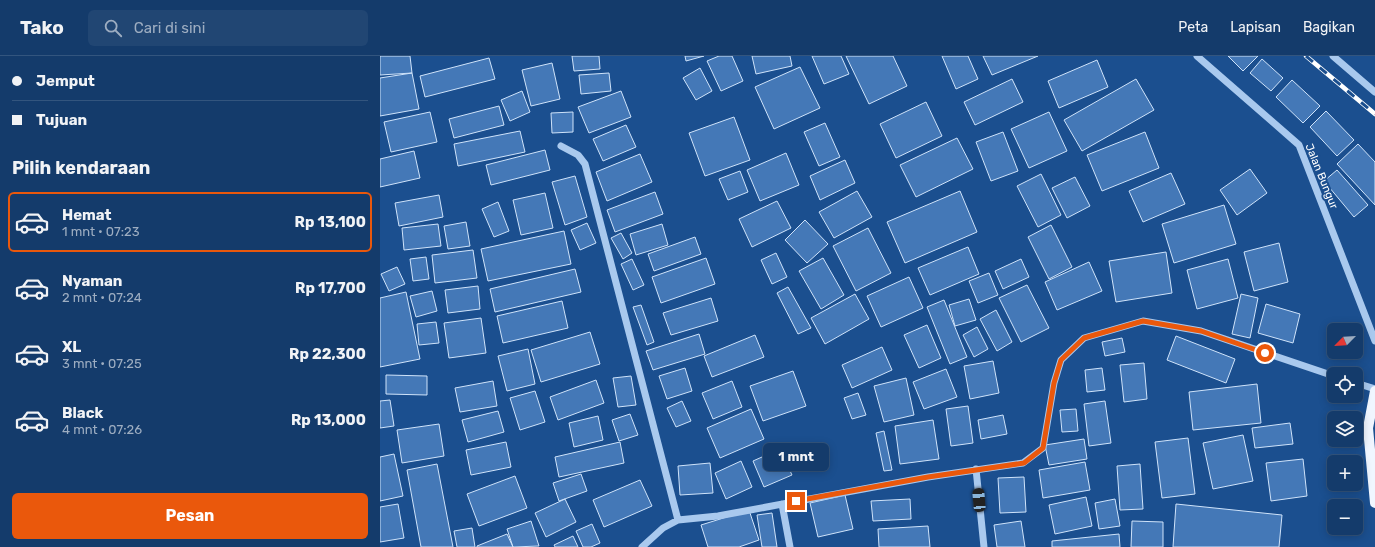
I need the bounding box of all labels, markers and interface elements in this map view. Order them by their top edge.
search box [88,10,368,46]
text: Tako [20,16,64,39]
icon: search [102,17,124,39]
text: Cari di sini [134,19,205,37]
text: Peta [1178,19,1208,36]
text: Lapisan [1230,19,1281,36]
text: Bagikan [1303,19,1355,36]
text: Jemput [36,72,95,90]
text: Tujuan [36,111,87,129]
street label: Jalan Bungur [1303,142,1341,211]
text: Pilih kendaraan [12,157,150,179]
icon: car [14,204,50,240]
text: Hemat [62,206,112,224]
text: Rp 13,100 [295,213,366,231]
text: 1 mnt · 07:23 [62,224,140,239]
icon: car [14,270,50,306]
text: Nyaman [62,272,123,290]
text: Rp 17,700 [295,279,366,297]
text: 2 mnt · 07:24 [62,290,142,305]
north arrow [1327,323,1363,359]
map controls [1327,323,1363,535]
icon: car [14,336,50,372]
text: XL [62,338,81,356]
route start [1256,344,1274,362]
text: Rp 22,300 [289,345,366,363]
text: 3 mnt · 07:25 [62,356,142,371]
button: locate [1327,367,1363,403]
icon: car [14,402,50,438]
text: Black [62,404,103,422]
text: Rp 13,000 [291,411,366,429]
button: layers [1327,411,1363,447]
text: 4 mnt · 07:26 [62,422,142,437]
callout: 1 mnt [763,443,829,471]
text: 1 mnt [778,449,814,464]
button: + [1327,455,1363,491]
car [972,488,986,512]
route end [787,492,805,510]
button: Pesan [12,493,368,539]
button: − [1327,499,1363,535]

